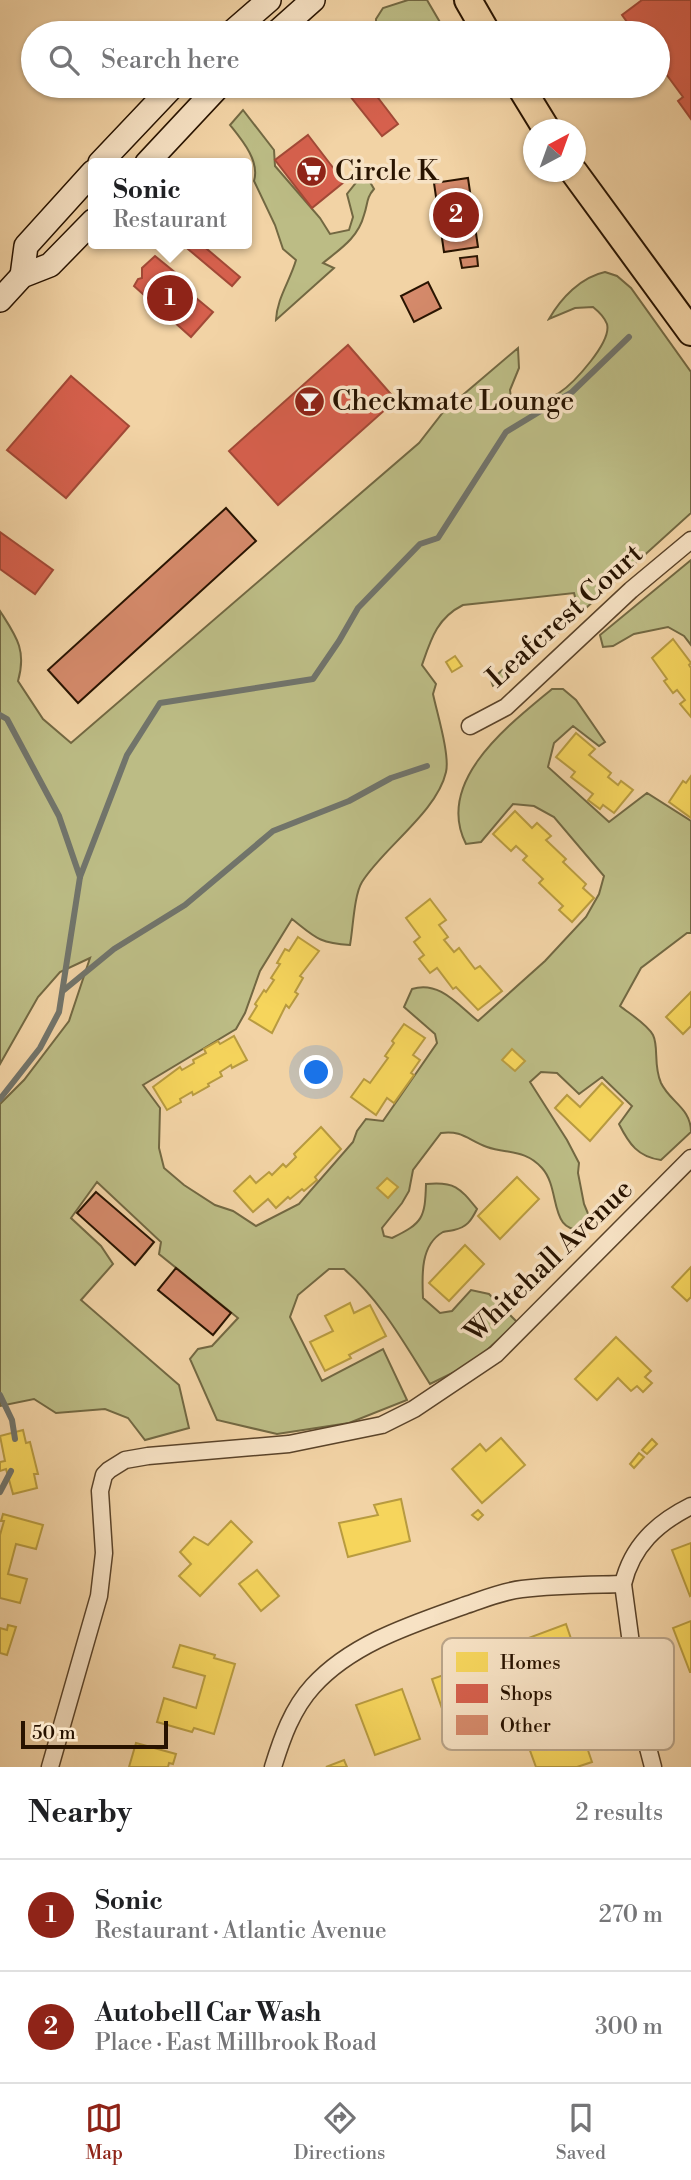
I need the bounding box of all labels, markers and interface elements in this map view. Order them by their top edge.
search box [21,21,670,98]
icon: search [45,41,83,79]
text: Search here [101,44,240,76]
north arrow [523,119,586,182]
supermarket icon: Circle K [295,154,329,188]
place label: Circle K [335,154,439,189]
popup [88,158,252,249]
text: Sonic [113,174,181,206]
pin: 2 [433,189,479,241]
text: Restaurant [113,206,227,234]
pin: 1 [147,272,193,324]
bar icon: Checkmate Lounge [292,384,326,418]
place label: Checkmate Lounge [332,384,574,419]
street label: Leafcrest Court [480,537,650,695]
your location [299,1055,333,1089]
street label: Whitehall Avenue [457,1172,640,1351]
legend [442,1638,674,1750]
text: Homes [500,1651,560,1675]
text: Shops [500,1682,552,1706]
text: Other [500,1714,551,1738]
scale bar [21,1718,168,1750]
text: 50 m [32,1721,76,1745]
text: Nearby [28,1794,132,1832]
text: 2 results [576,1799,663,1827]
text: Sonic [95,1885,163,1917]
text: 1 [45,1901,57,1929]
text: 270 m [599,1901,663,1929]
text: Restaurant · Atlantic Avenue [95,1917,387,1945]
text: Autobell Car Wash [95,1997,321,2029]
text: 2 [44,2013,58,2041]
text: 300 m [595,2013,663,2041]
text: Place · East Millbrook Road [95,2029,377,2057]
tab: Map [85,2099,123,2165]
tab: Directions [294,2099,385,2165]
tab: Saved [556,2099,606,2165]

